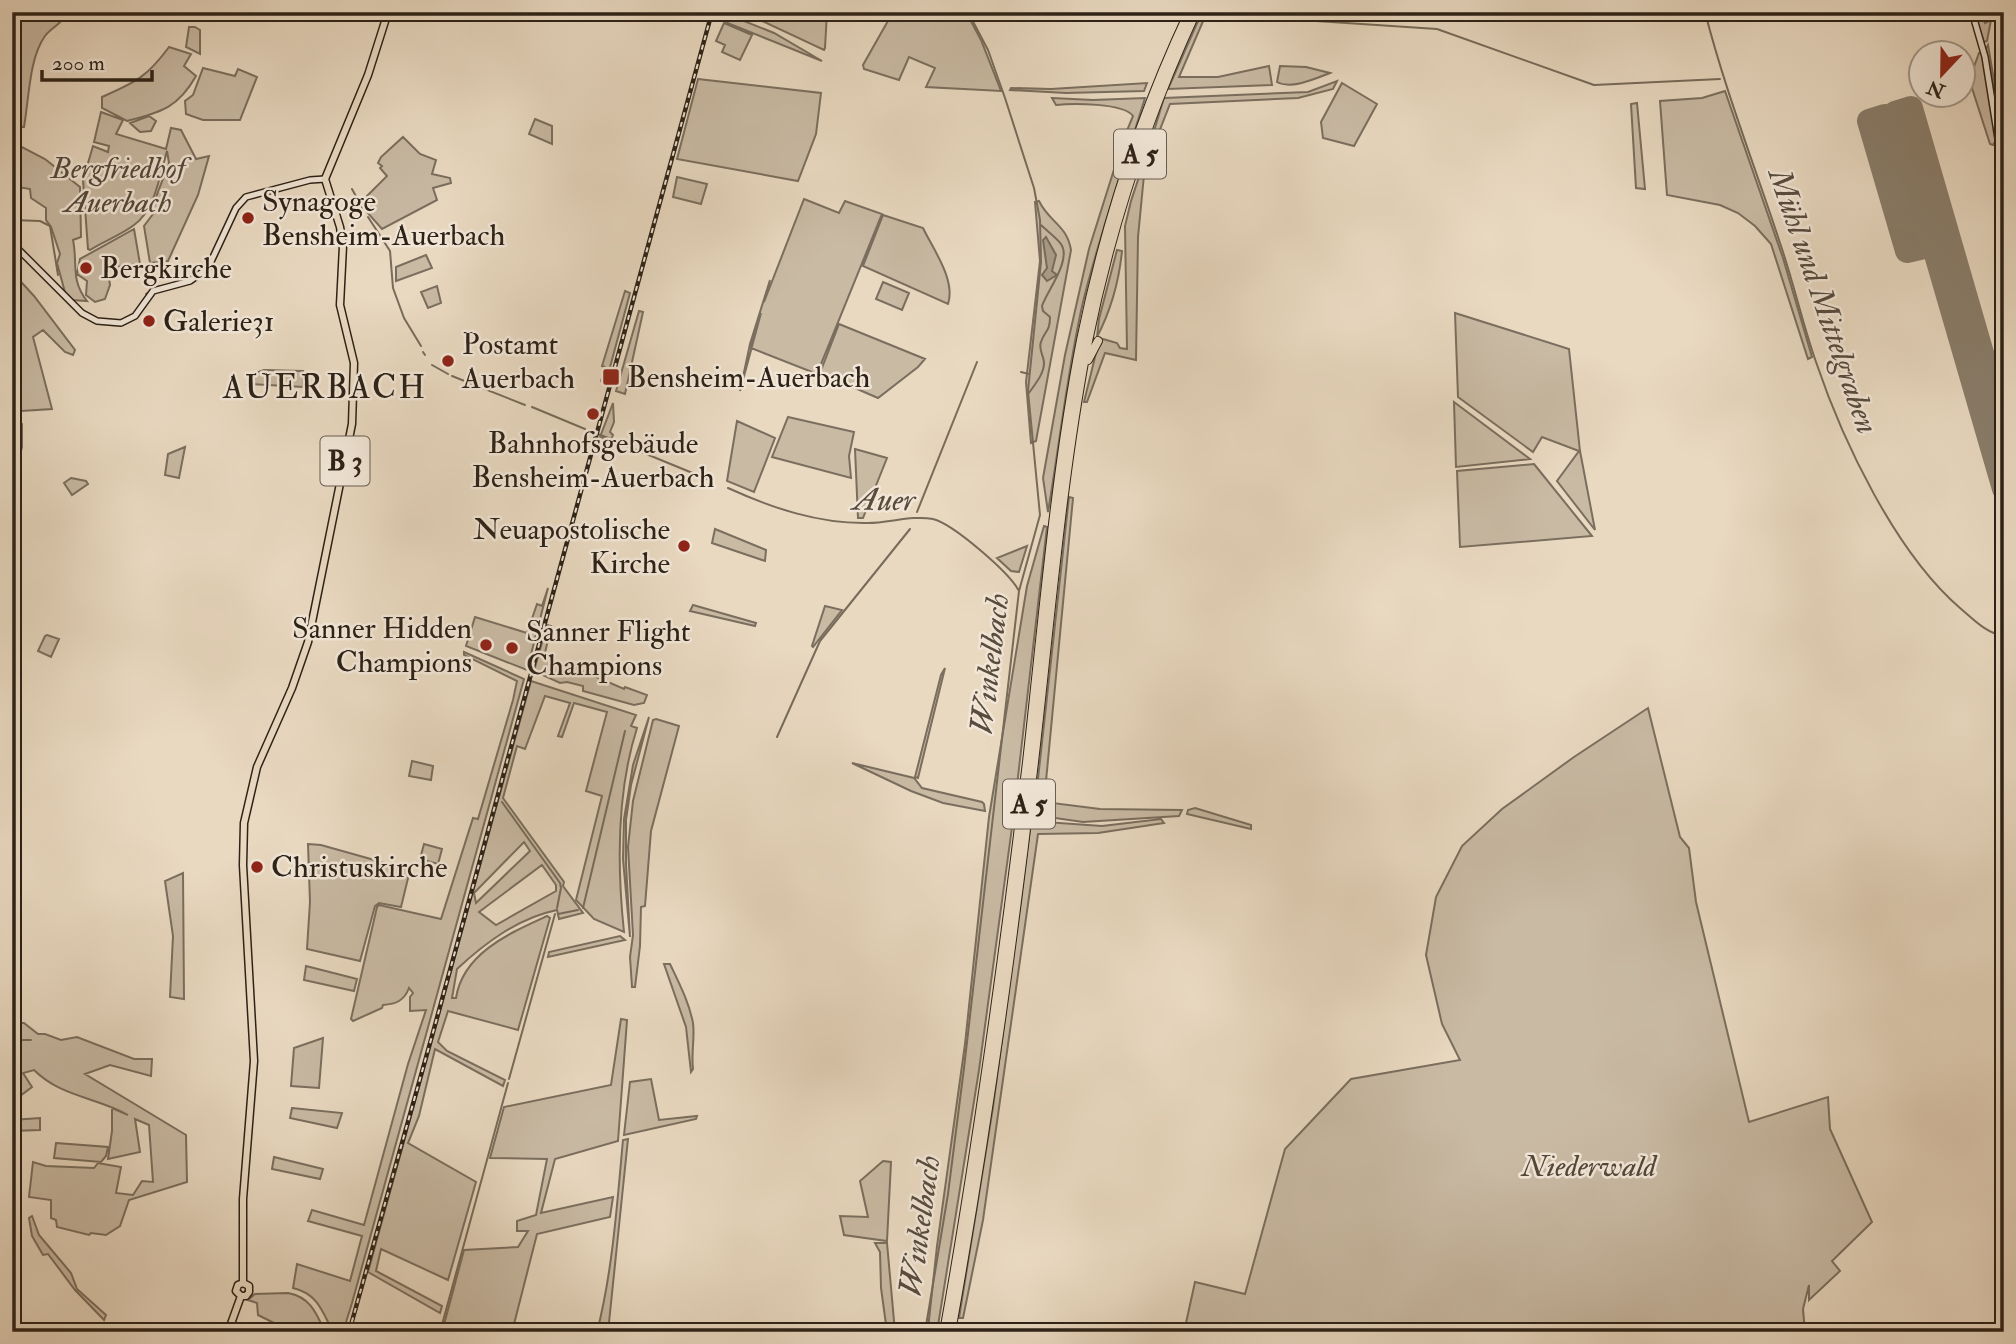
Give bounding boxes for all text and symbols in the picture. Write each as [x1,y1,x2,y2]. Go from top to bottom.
scale bar [42,38,152,82]
north arrow [1908,38,1978,108]
text: 200 m [52,50,105,77]
text: N [1923,74,1949,104]
road number: A 5 [1114,130,1166,178]
park label: Bergfriedhof Auerbach [49,150,192,221]
water label: Mühl und Mittelgraben [1758,161,1887,439]
place label: Synagoge Bensheim-Auerbach [262,183,505,254]
marker: Synagoge Bensheim-Auerbach [240,210,256,226]
place label: Bergkirche [100,250,232,287]
marker: Bergkirche [78,260,94,276]
place label: Galerie31 [163,303,274,340]
marker: Galerie31 [141,313,157,329]
place label: Postamt Auerbach [461,326,575,397]
marker: Postamt Auerbach [440,353,456,369]
place label: Bensheim-Auerbach [627,359,870,396]
district label: AUERBACH [222,367,427,408]
marker: Bensheim-Auerbach [601,367,621,387]
marker: Bahnhofsgebäude Bensheim-Auerbach [585,406,601,422]
place label: Bahnhofsgebäude Bensheim-Auerbach [471,425,715,496]
road number: B 3 [320,436,370,486]
water label: Auer [850,479,917,521]
place label: Neuapostolische Kirche [473,511,670,582]
marker: Neuapostolische Kirche [676,538,692,554]
water label: Winkelbach [962,591,1018,737]
place label: Sanner Hidden Champions [292,610,472,681]
place label: Sanner Flight Champions [526,613,691,684]
marker: Sanner Hidden Champions [478,637,494,653]
marker: Sanner Flight Champions [504,640,520,656]
road number: A 5 [1003,780,1055,828]
place label: Christuskirche [271,849,447,886]
marker: Christuskirche [249,859,265,875]
park label: Niederwald [1520,1148,1659,1185]
water label: Winkelbach [890,1153,950,1299]

